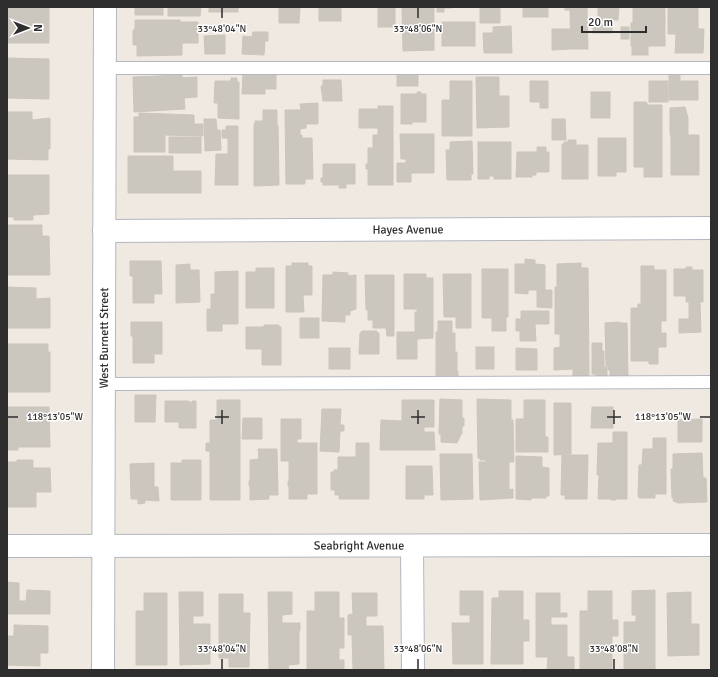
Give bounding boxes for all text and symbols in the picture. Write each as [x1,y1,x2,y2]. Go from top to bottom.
north arrow [8,8,48,48]
scale bar [582,8,646,34]
text: 20 m [588,15,613,30]
text: 33°48'04"N [198,23,246,35]
text: 33°48'06"N [394,23,442,35]
text: N [31,24,44,32]
street label: Hayes Avenue [372,222,444,238]
street label: West Burnett Street [97,287,112,389]
text: 118°13'05"W [27,411,83,423]
text: 118°13'05"W [635,411,691,423]
street label: Seabright Avenue [314,538,404,554]
text: 33°48'04"N [198,643,246,655]
text: 33°48'06"N [394,643,442,655]
text: 33°48'08"N [590,643,638,655]

